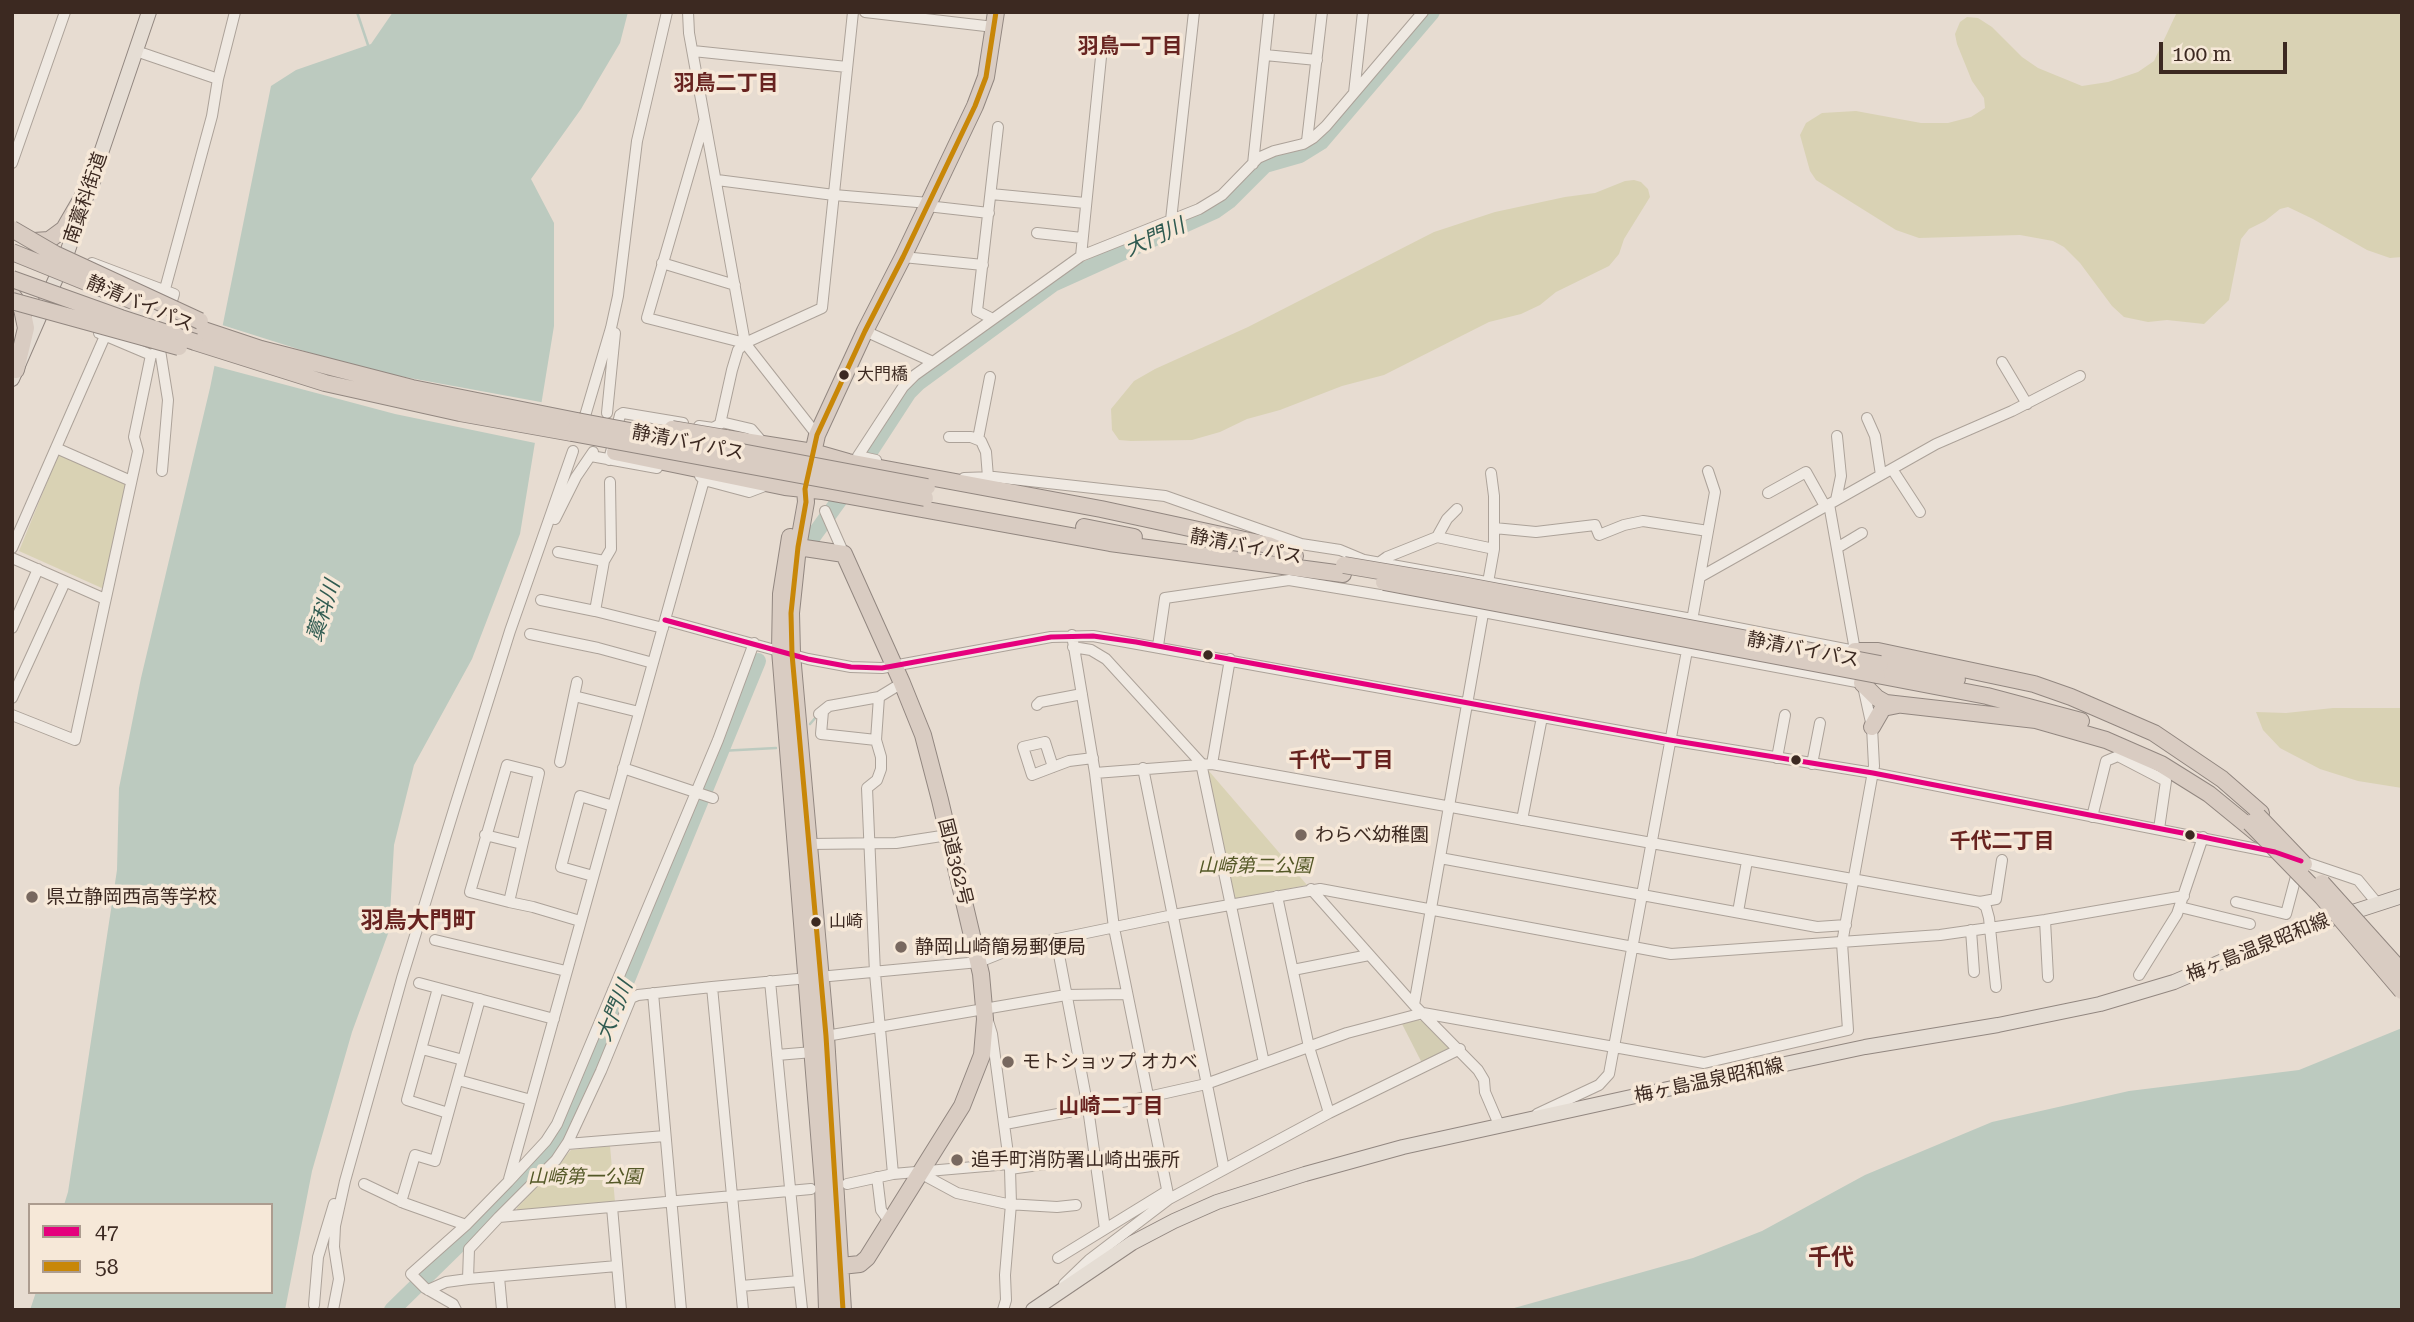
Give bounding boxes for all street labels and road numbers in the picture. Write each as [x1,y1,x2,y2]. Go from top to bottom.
street label: 南藁科街道 [60,149,112,247]
street label: 静清バイパス [83,271,197,337]
street label: 静清バイパス [630,421,746,465]
street label: 静清バイパス [1188,525,1304,569]
street label: 静清バイパス [1745,628,1861,672]
street label: 国道362号 [933,816,977,908]
street label: 梅ヶ島温泉昭和線 [2183,909,2333,987]
street label: 梅ヶ島温泉昭和線 [1632,1054,1786,1108]

